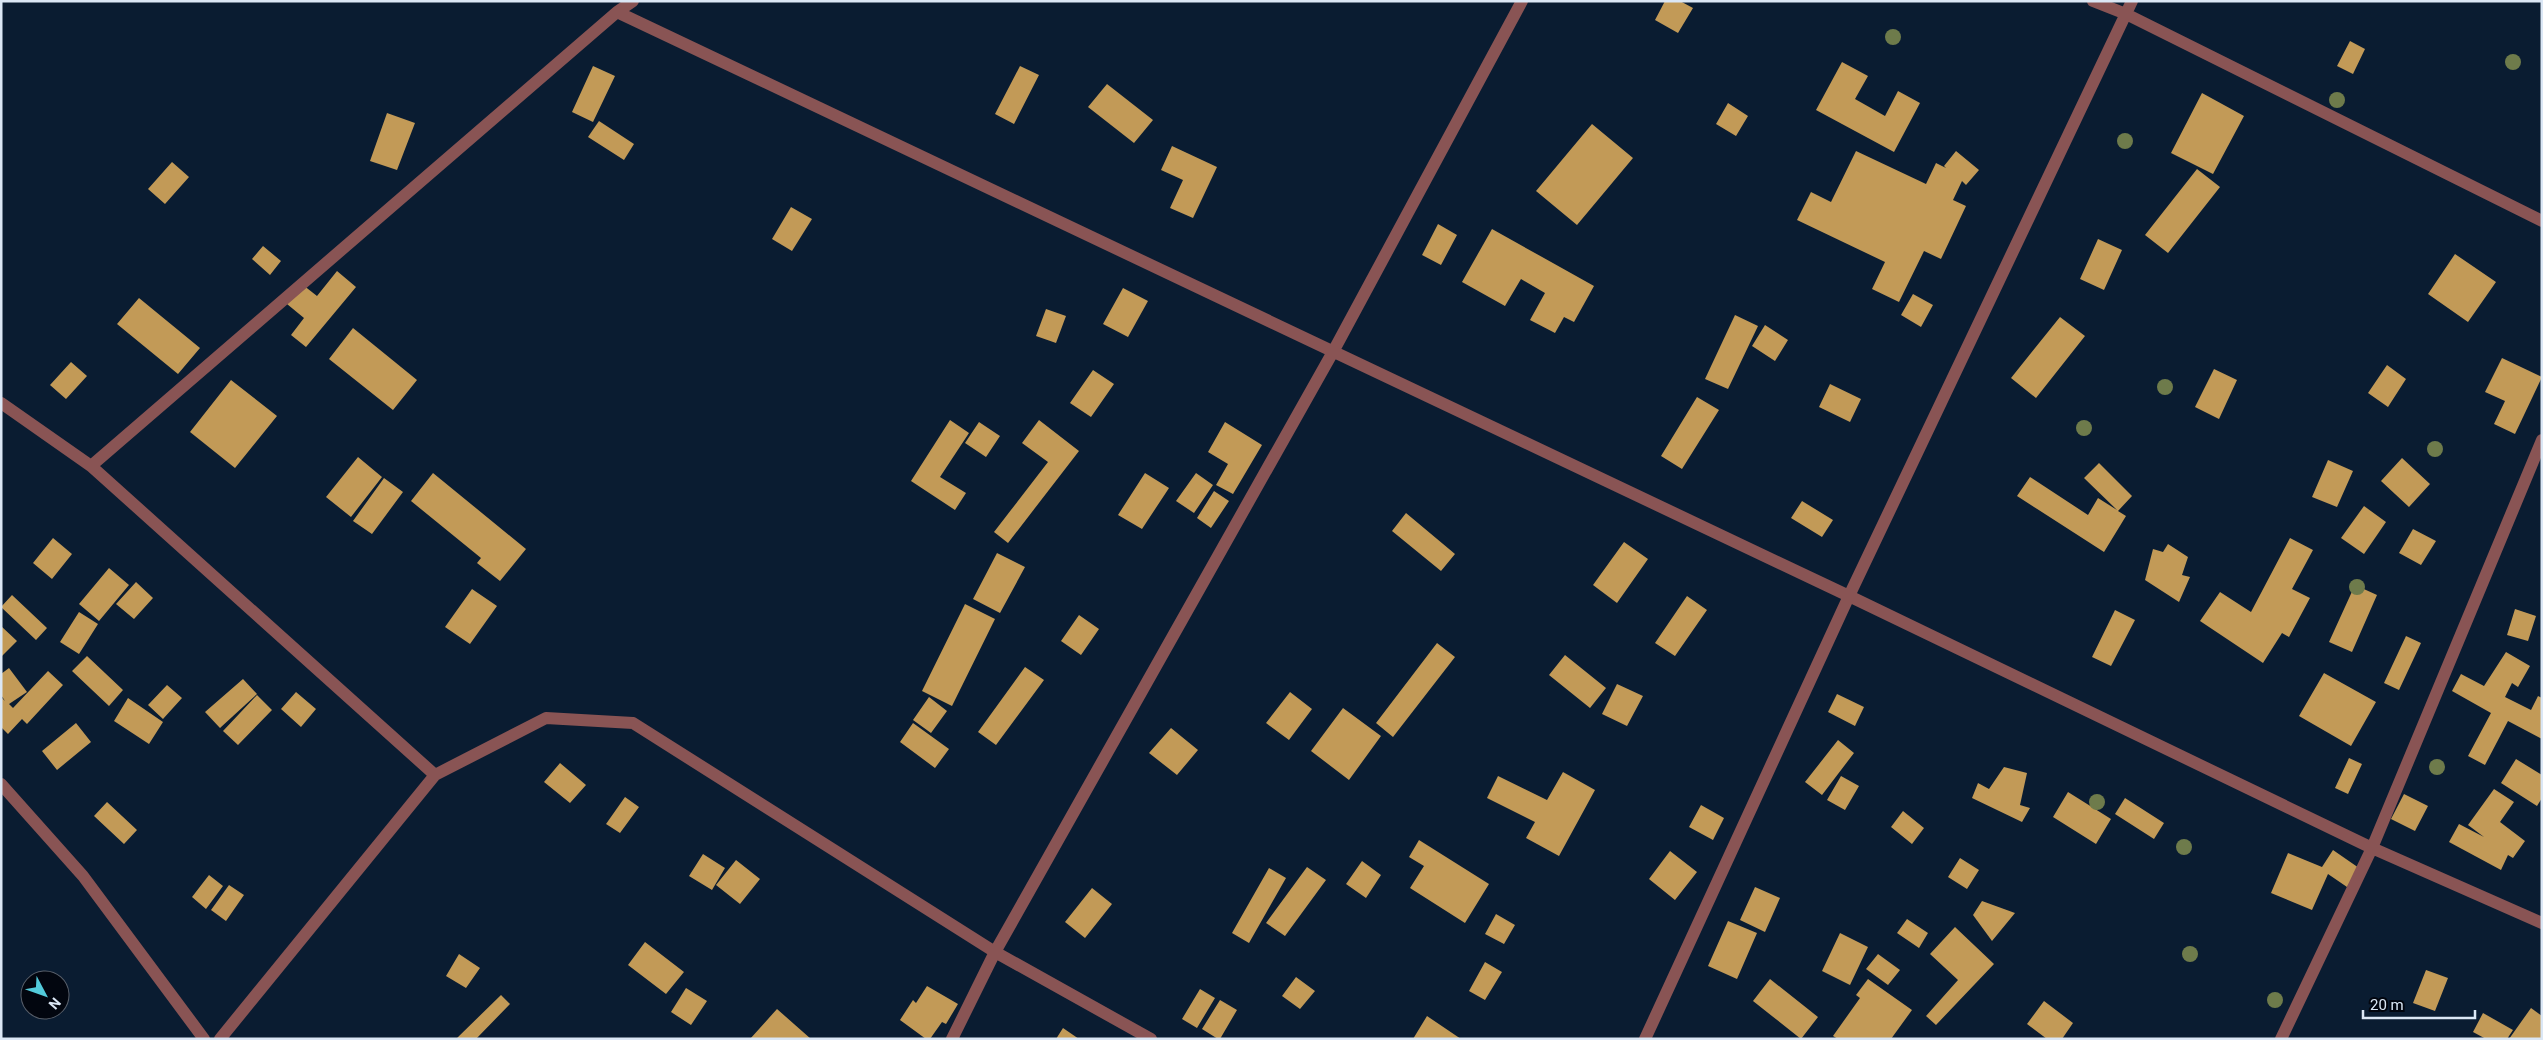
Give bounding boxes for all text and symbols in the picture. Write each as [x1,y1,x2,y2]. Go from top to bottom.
north arrow [20,970,70,1020]
scale bar [2363,988,2476,1020]
text: N [46,995,64,1013]
text: 20 m [2370,996,2404,1014]

